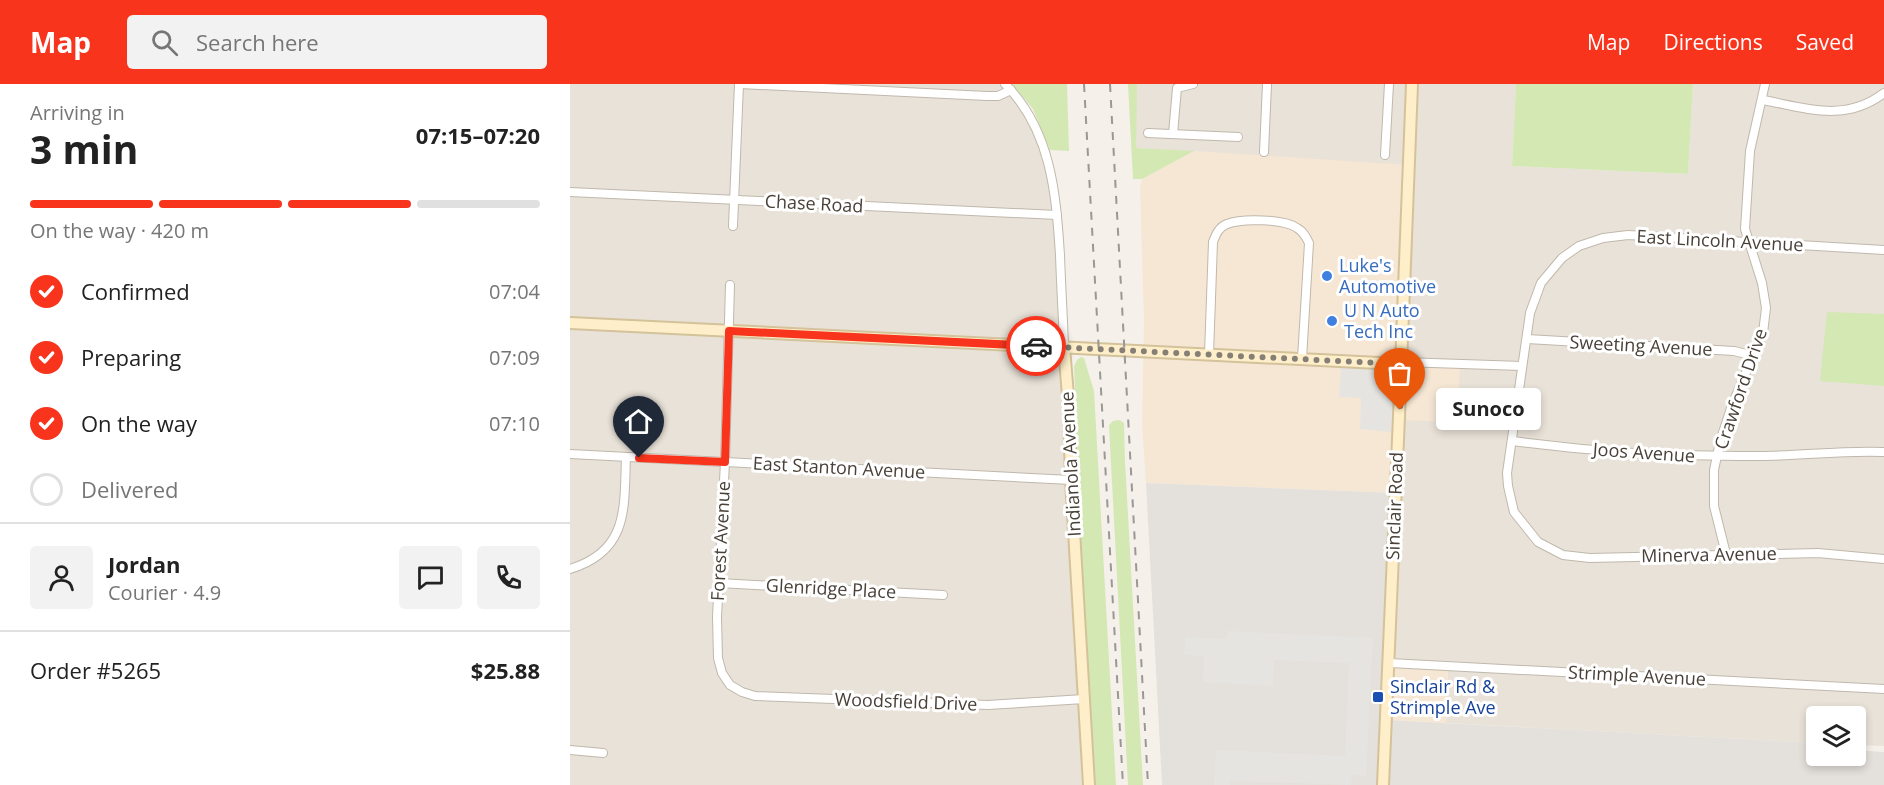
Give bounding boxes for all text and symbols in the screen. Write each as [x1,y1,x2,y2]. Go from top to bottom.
search box [127,15,547,69]
text: Map [30,23,91,61]
icon: search [148,26,181,59]
text: Search here [196,27,319,57]
text: Map [1587,28,1630,56]
text: Directions [1663,28,1763,56]
text: Saved [1796,28,1854,56]
text: Arriving in [30,99,125,126]
text: 07:15–07:20 [416,120,540,150]
text: 3 min [30,122,138,175]
street label: Chase Road [764,188,864,218]
text: On the way · 420 m [30,217,209,244]
street label: East Lincoln Avenue [1636,224,1804,256]
place label: Luke's Automotive [1339,253,1436,298]
marker: Luke's Automotive [1320,269,1334,283]
icon: check [30,275,63,308]
text: Confirmed [81,276,190,306]
text: 07:04 [489,278,540,305]
place label: U N Auto Tech Inc [1344,298,1420,343]
marker: U N Auto Tech Inc [1325,314,1339,328]
courier [1006,316,1066,376]
street label: Crawford Drive [1708,325,1772,452]
street label: Sweeting Avenue [1569,329,1713,361]
icon: car [1020,330,1053,363]
icon: check [30,341,63,374]
text: Preparing [81,342,181,372]
text: 07:09 [489,344,540,371]
pin [1374,348,1425,410]
icon: bag [1383,357,1416,390]
callout: Sunoco [1436,389,1541,431]
street label: Indianola Avenue [1054,391,1086,537]
text: Sunoco [1452,395,1525,422]
pin [613,396,664,458]
icon: home [622,405,655,438]
icon: check [30,407,63,440]
text: On the way [81,408,197,438]
text: 07:10 [489,410,540,437]
street label: Joos Avenue [1590,436,1696,468]
street label: East Stanton Avenue [752,451,926,484]
street label: Sinclair Road [1380,452,1408,560]
text: Delivered [81,474,179,504]
street label: Forest Avenue [705,480,735,601]
street label: Minerva Avenue [1641,541,1777,567]
button: person [30,546,93,609]
button: chat [399,546,462,609]
button: phone [477,546,540,609]
text: Jordan [108,549,181,579]
street label: Glenridge Place [765,573,897,603]
text: Courier · 4.9 [108,579,221,606]
text: Order #5265 [30,655,161,685]
text: $25.88 [471,655,540,685]
street label: Strimple Avenue [1568,659,1707,691]
place label: Sinclair Rd & Strimple Ave [1390,674,1496,719]
street label: Woodsfield Drive [834,687,978,715]
marker: Sinclair Rd & Strimple Ave [1371,690,1385,704]
map controls [1806,706,1866,766]
button: layers [1806,706,1866,766]

